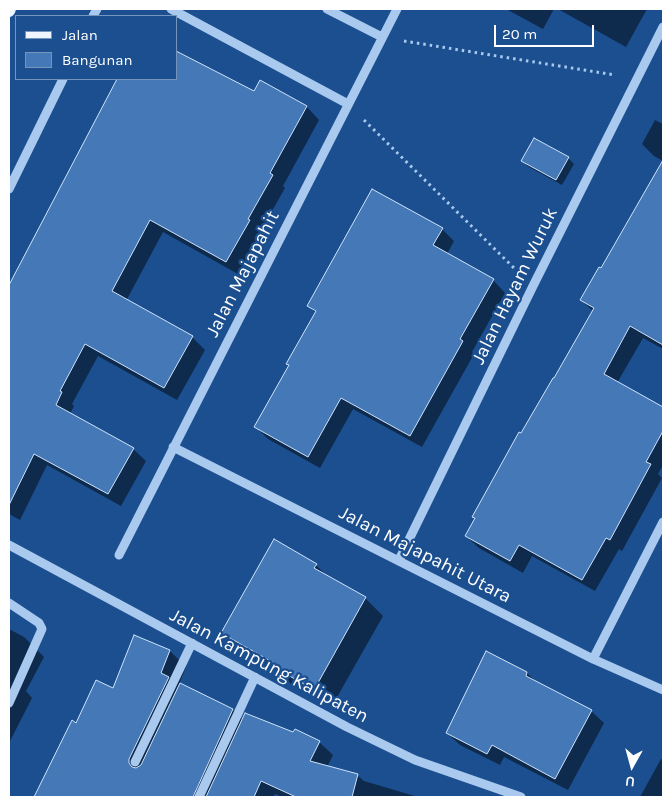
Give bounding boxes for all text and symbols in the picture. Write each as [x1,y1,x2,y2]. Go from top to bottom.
legend [15,15,178,80]
scale bar [497,15,597,47]
text: 20 m [502,25,537,43]
text: Jalan [62,26,98,44]
text: Bangunan [62,51,133,69]
street label: Jalan Hayam Wuruk [467,204,563,368]
street label: Jalan Majapahit [201,207,285,341]
street label: Jalan Majapahit Utara [335,502,515,608]
street label: Jalan Kampung Kalipaten [166,604,372,728]
north arrow [607,741,657,791]
text: U [624,772,636,790]

